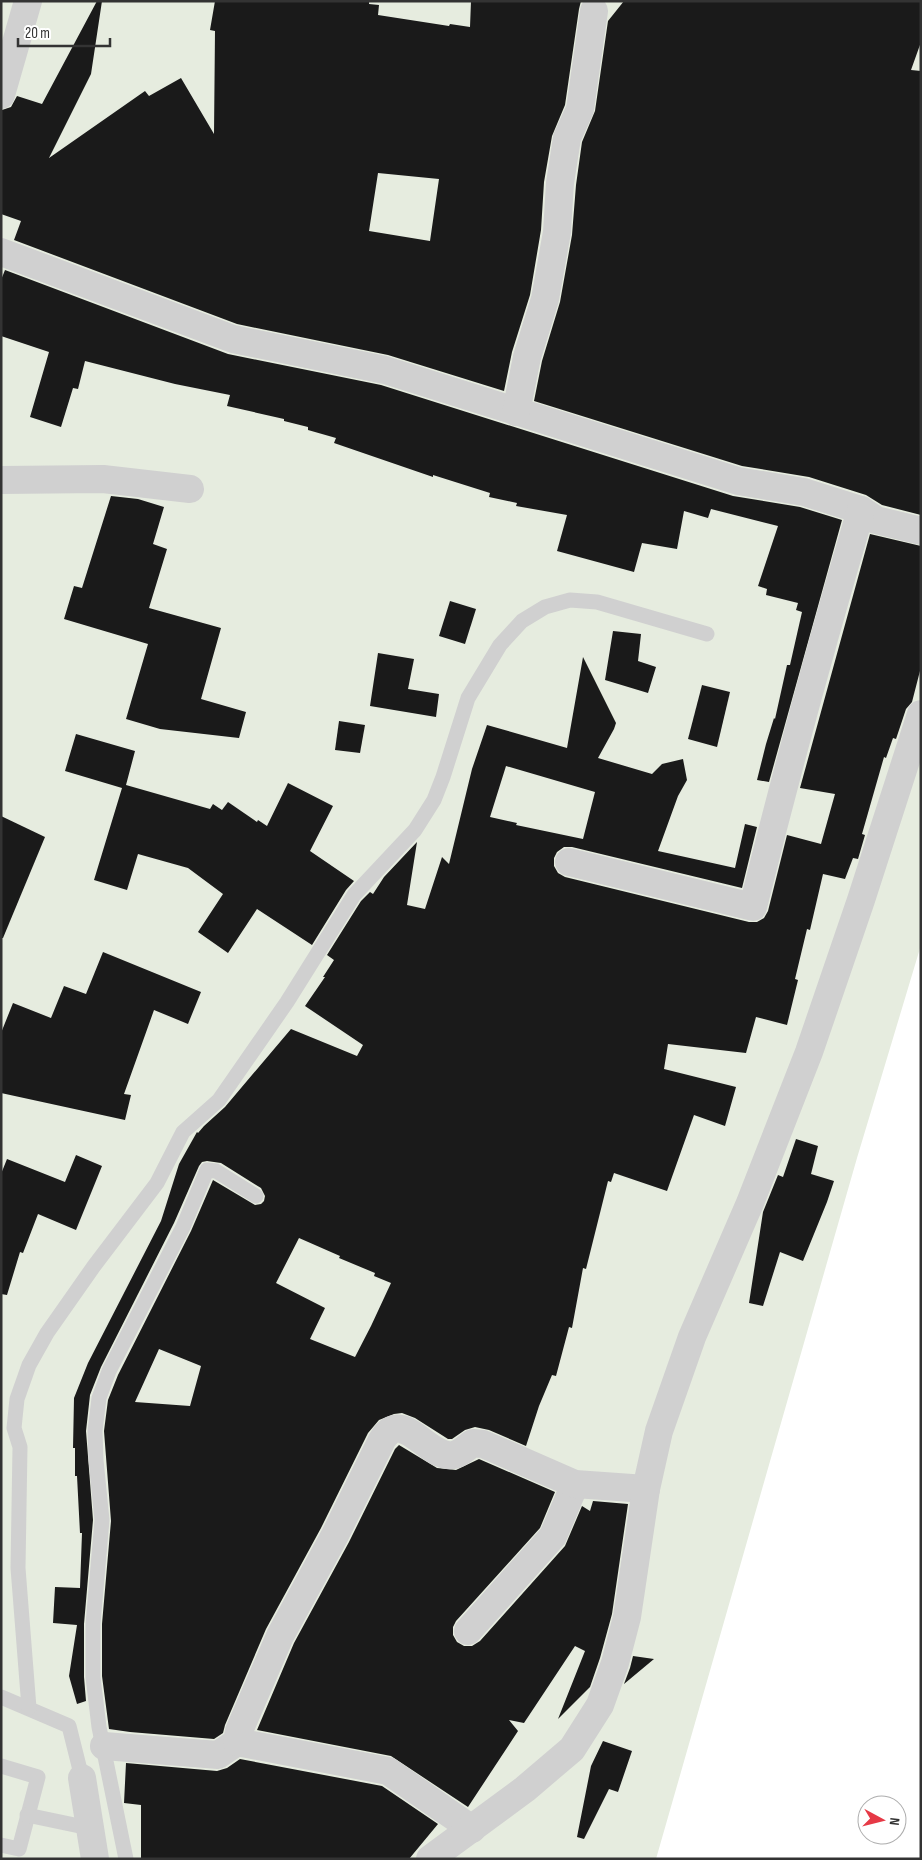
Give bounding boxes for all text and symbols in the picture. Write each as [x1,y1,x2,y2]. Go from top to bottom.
scale bar [18,15,110,47]
text: 20 m [25,24,50,43]
north arrow [857,1795,907,1845]
text: N [886,1817,903,1826]

